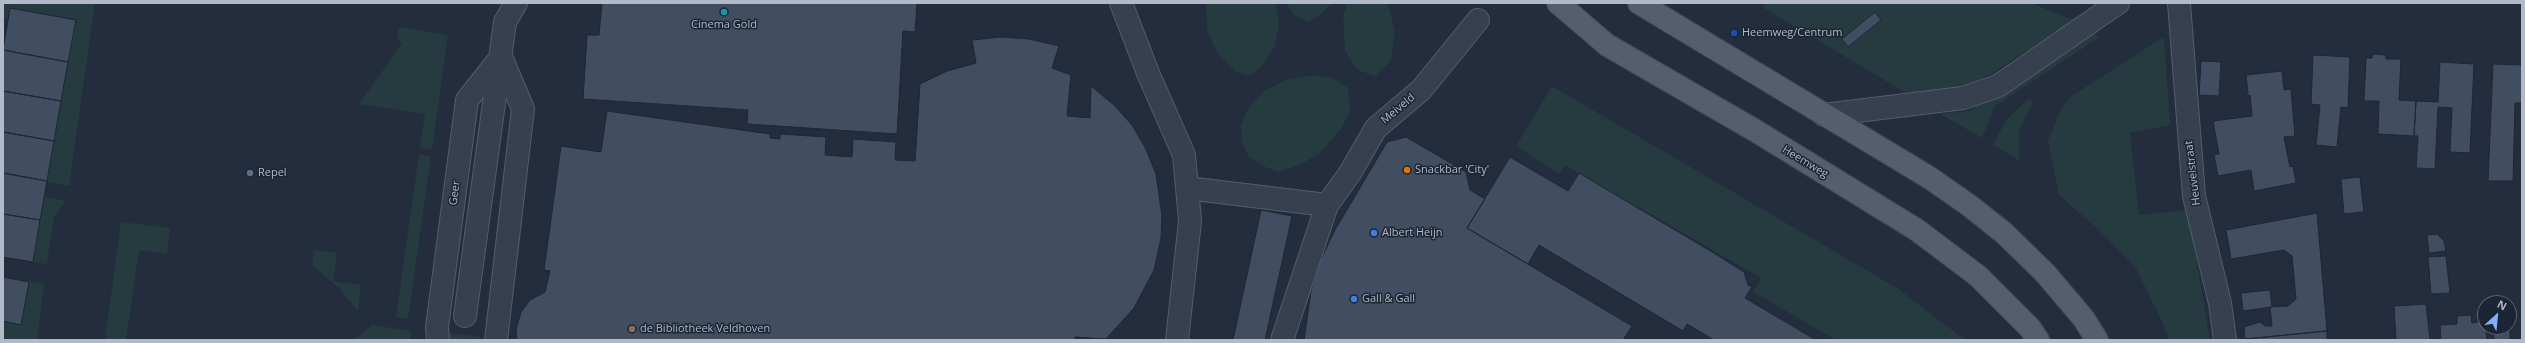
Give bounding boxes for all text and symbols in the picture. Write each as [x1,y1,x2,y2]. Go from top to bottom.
marker: Cinema Gold [719,7,729,17]
place label: Cinema Gold [691,18,757,32]
place label: Heemweg/Centrum [1742,26,1843,40]
marker: Heemweg/Centrum [1729,28,1739,38]
street label: Meiveld [1378,91,1418,127]
street label: Heuvelstraat [2182,140,2204,206]
street label: Heemweg [1780,143,1830,181]
place label: Snackbar 'City' [1415,163,1489,177]
marker: Snackbar 'City' [1402,165,1412,175]
place label: Repel [258,166,287,180]
marker: Repel [245,168,255,178]
street label: Geer [447,180,463,206]
place label: Albert Heijn [1382,226,1442,240]
marker: Albert Heijn [1369,228,1379,238]
place label: Gall & Gall [1362,292,1415,306]
marker: Gall & Gall [1349,294,1359,304]
north arrow [2477,295,2517,335]
text: N [2495,296,2510,313]
place label: de Bibliotheek Veldhoven [640,322,770,336]
marker: de Bibliotheek Veldhoven [627,324,637,334]

